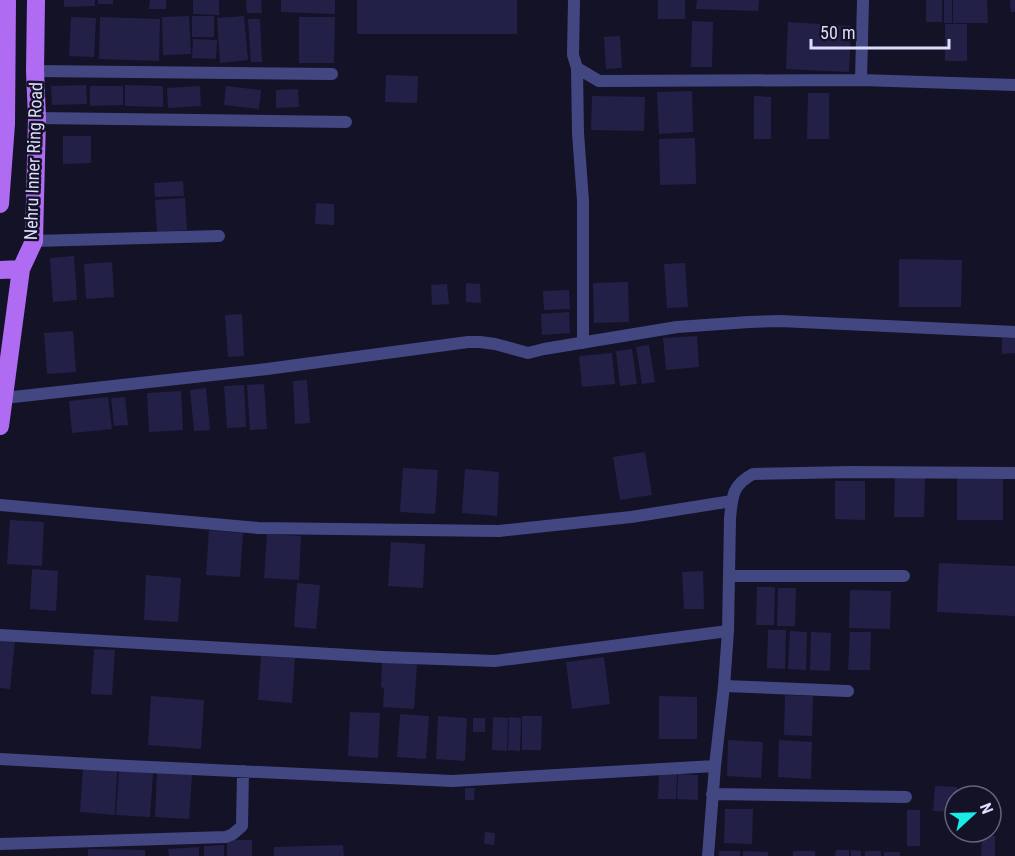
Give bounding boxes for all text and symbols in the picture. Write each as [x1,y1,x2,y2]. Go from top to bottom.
scale bar [811,12,949,50]
text: 50 m [820,22,855,43]
street label: Nehru Inner Ring Road [20,82,46,240]
north arrow [943,784,1003,844]
text: N [976,800,997,817]

